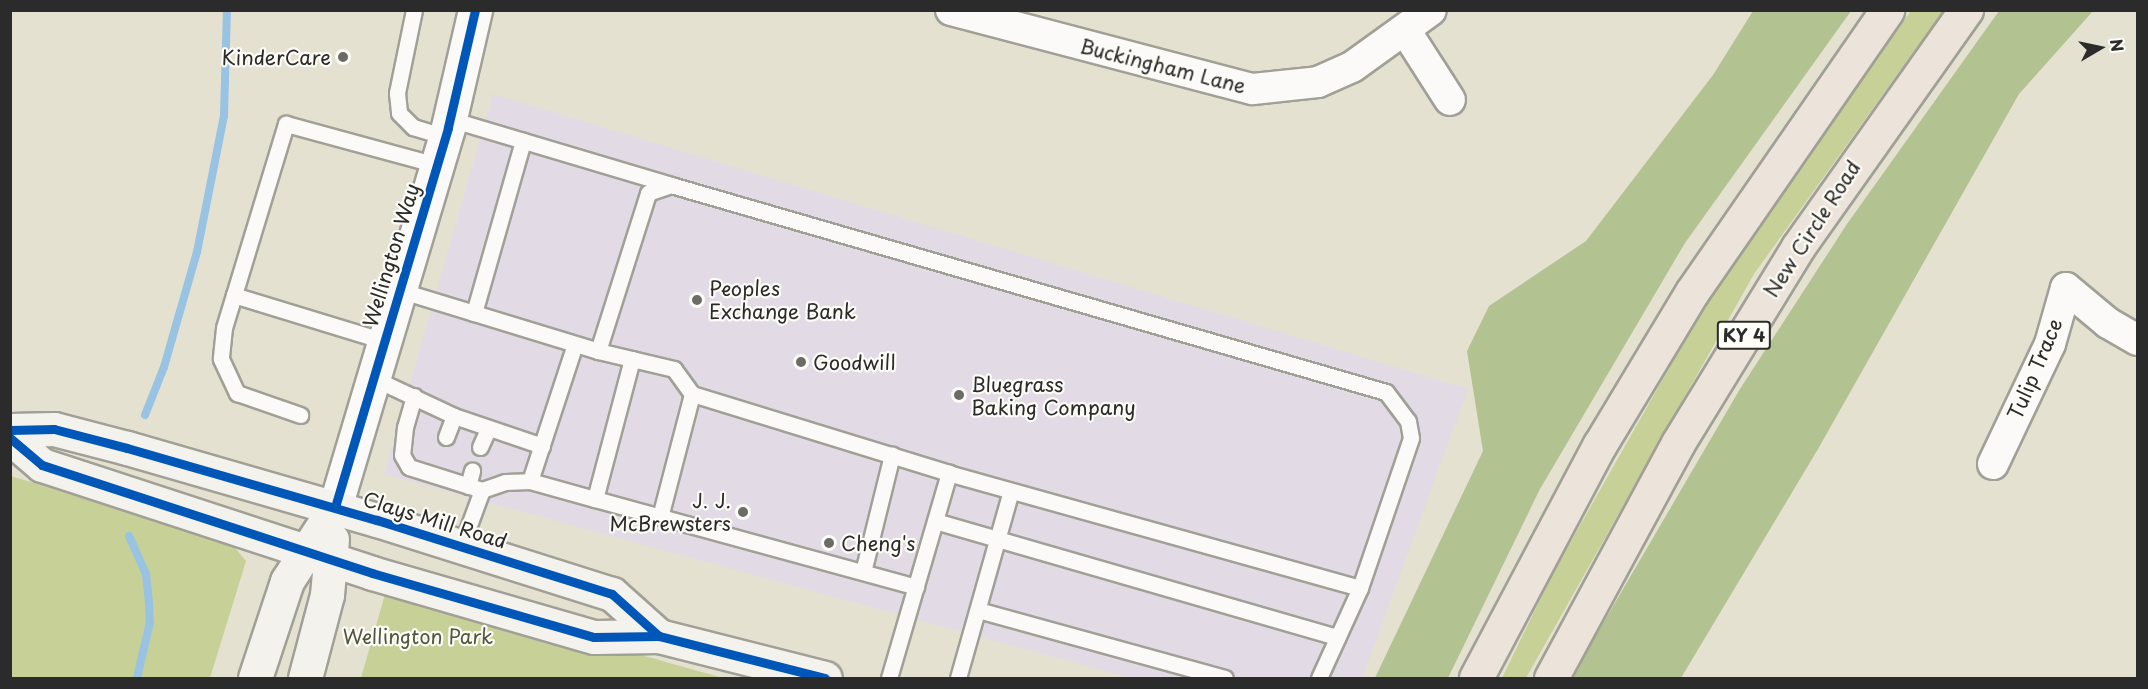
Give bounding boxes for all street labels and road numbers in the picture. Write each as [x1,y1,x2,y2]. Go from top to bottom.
street label: Buckingham Lane [1077,34,1249,98]
street label: New Circle Road [1758,155,1866,303]
street label: Wellington Way [358,180,424,330]
street label: Tulip Trace [2003,315,2067,423]
road number: KY 4 [1716,320,1772,350]
street label: Clays Mill Road [360,487,510,553]

